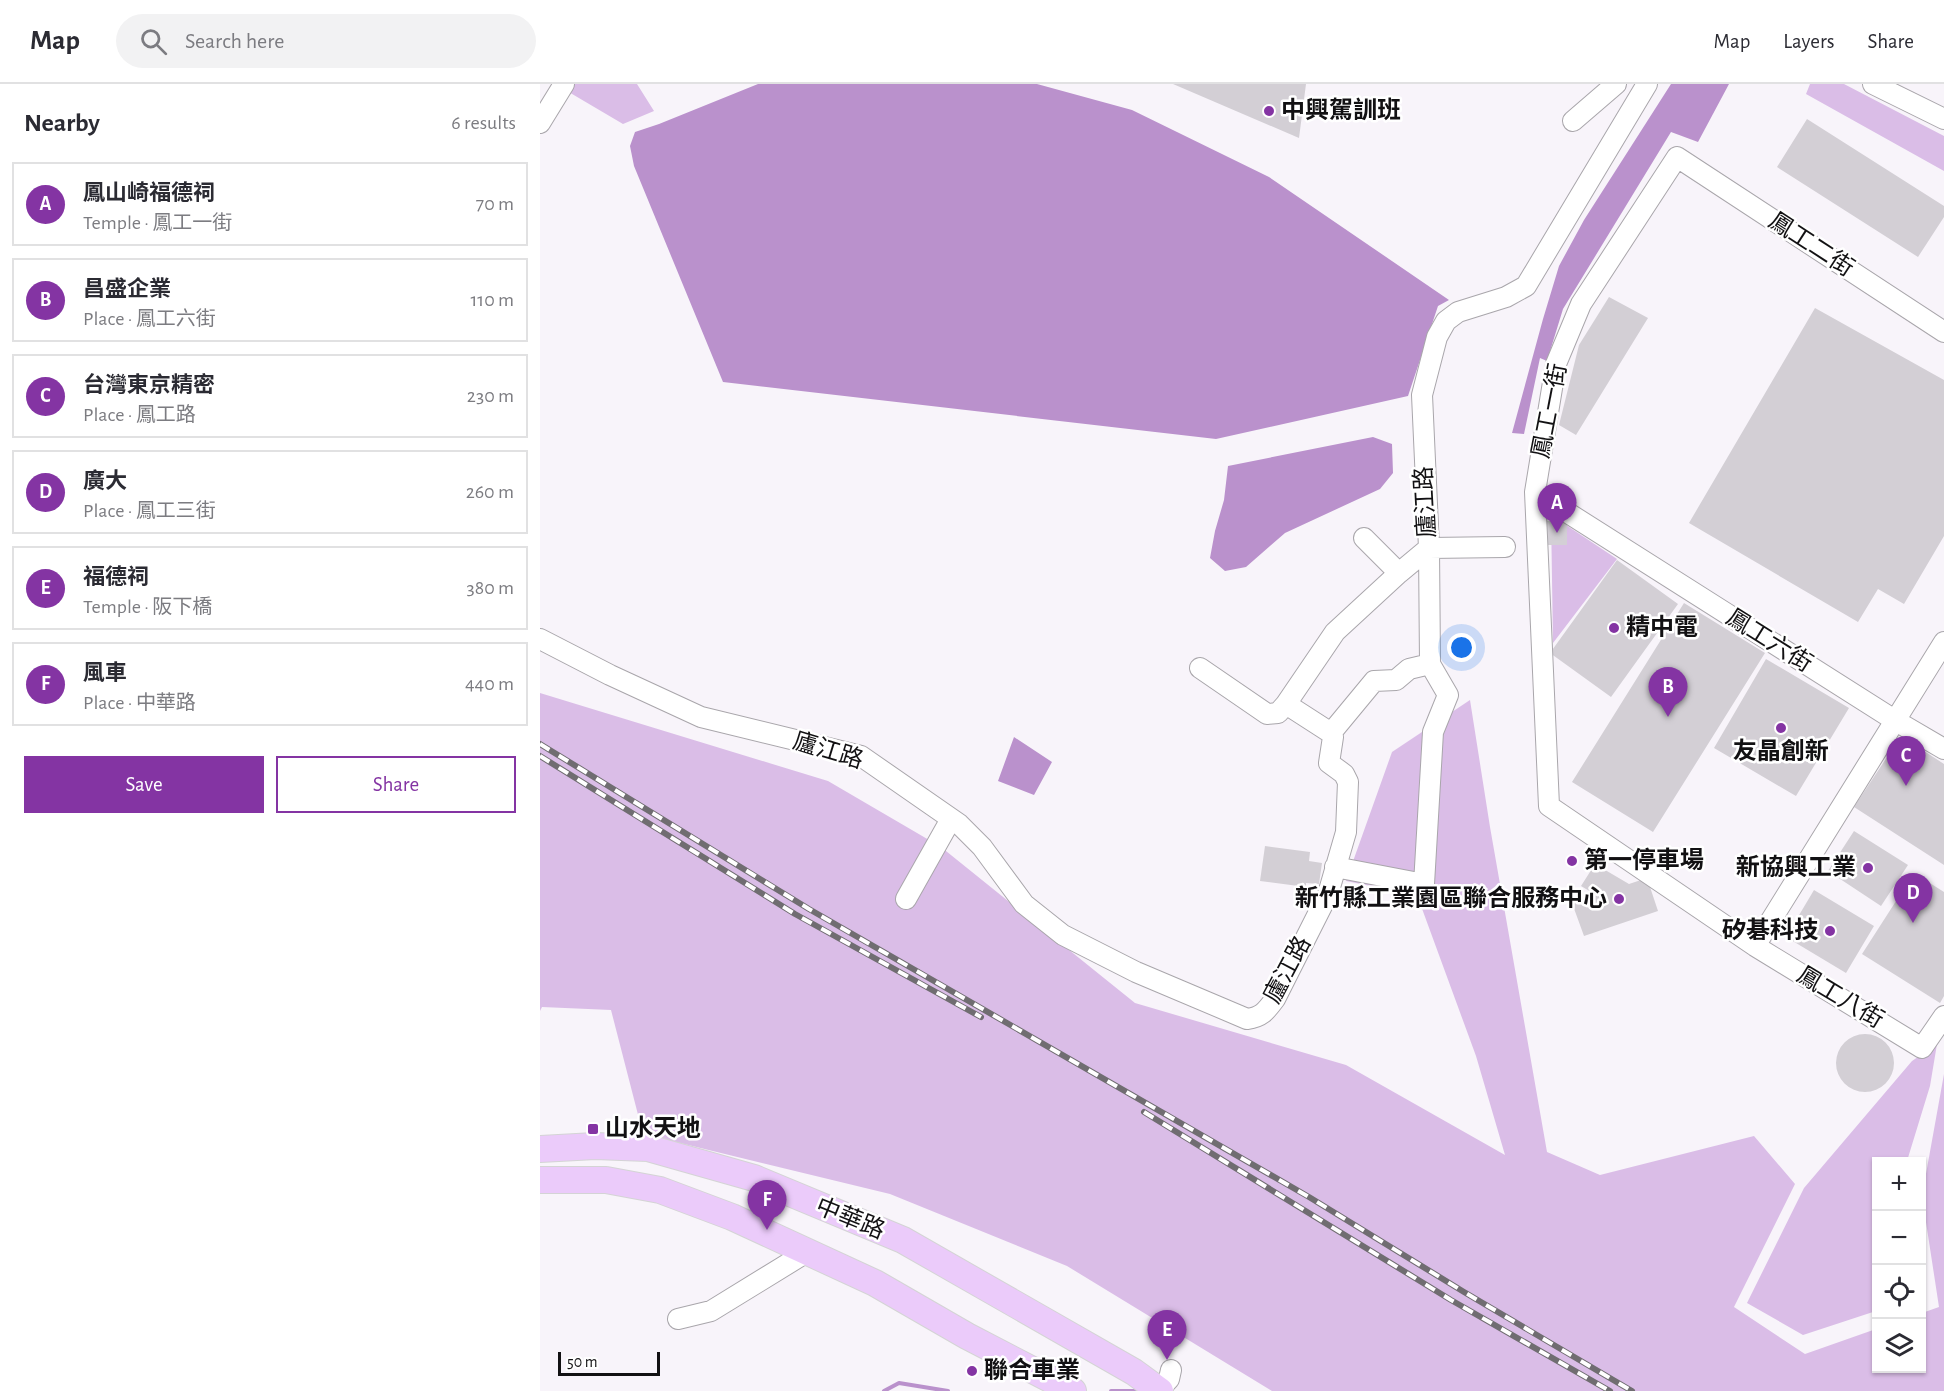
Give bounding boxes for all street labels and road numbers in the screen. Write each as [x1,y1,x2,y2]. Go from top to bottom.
street label: 鳳工二街 [1764,207,1859,281]
street label: 鳳工一街 [1527,361,1571,460]
street label: 廬江路 [1410,465,1440,539]
street label: 鳳工六街 [1722,604,1817,677]
street label: 廬江路 [790,727,867,773]
street label: 廬江路 [1259,932,1315,1007]
street label: 鳳工八街 [1793,961,1888,1033]
street label: 中華路 [812,1193,889,1244]

